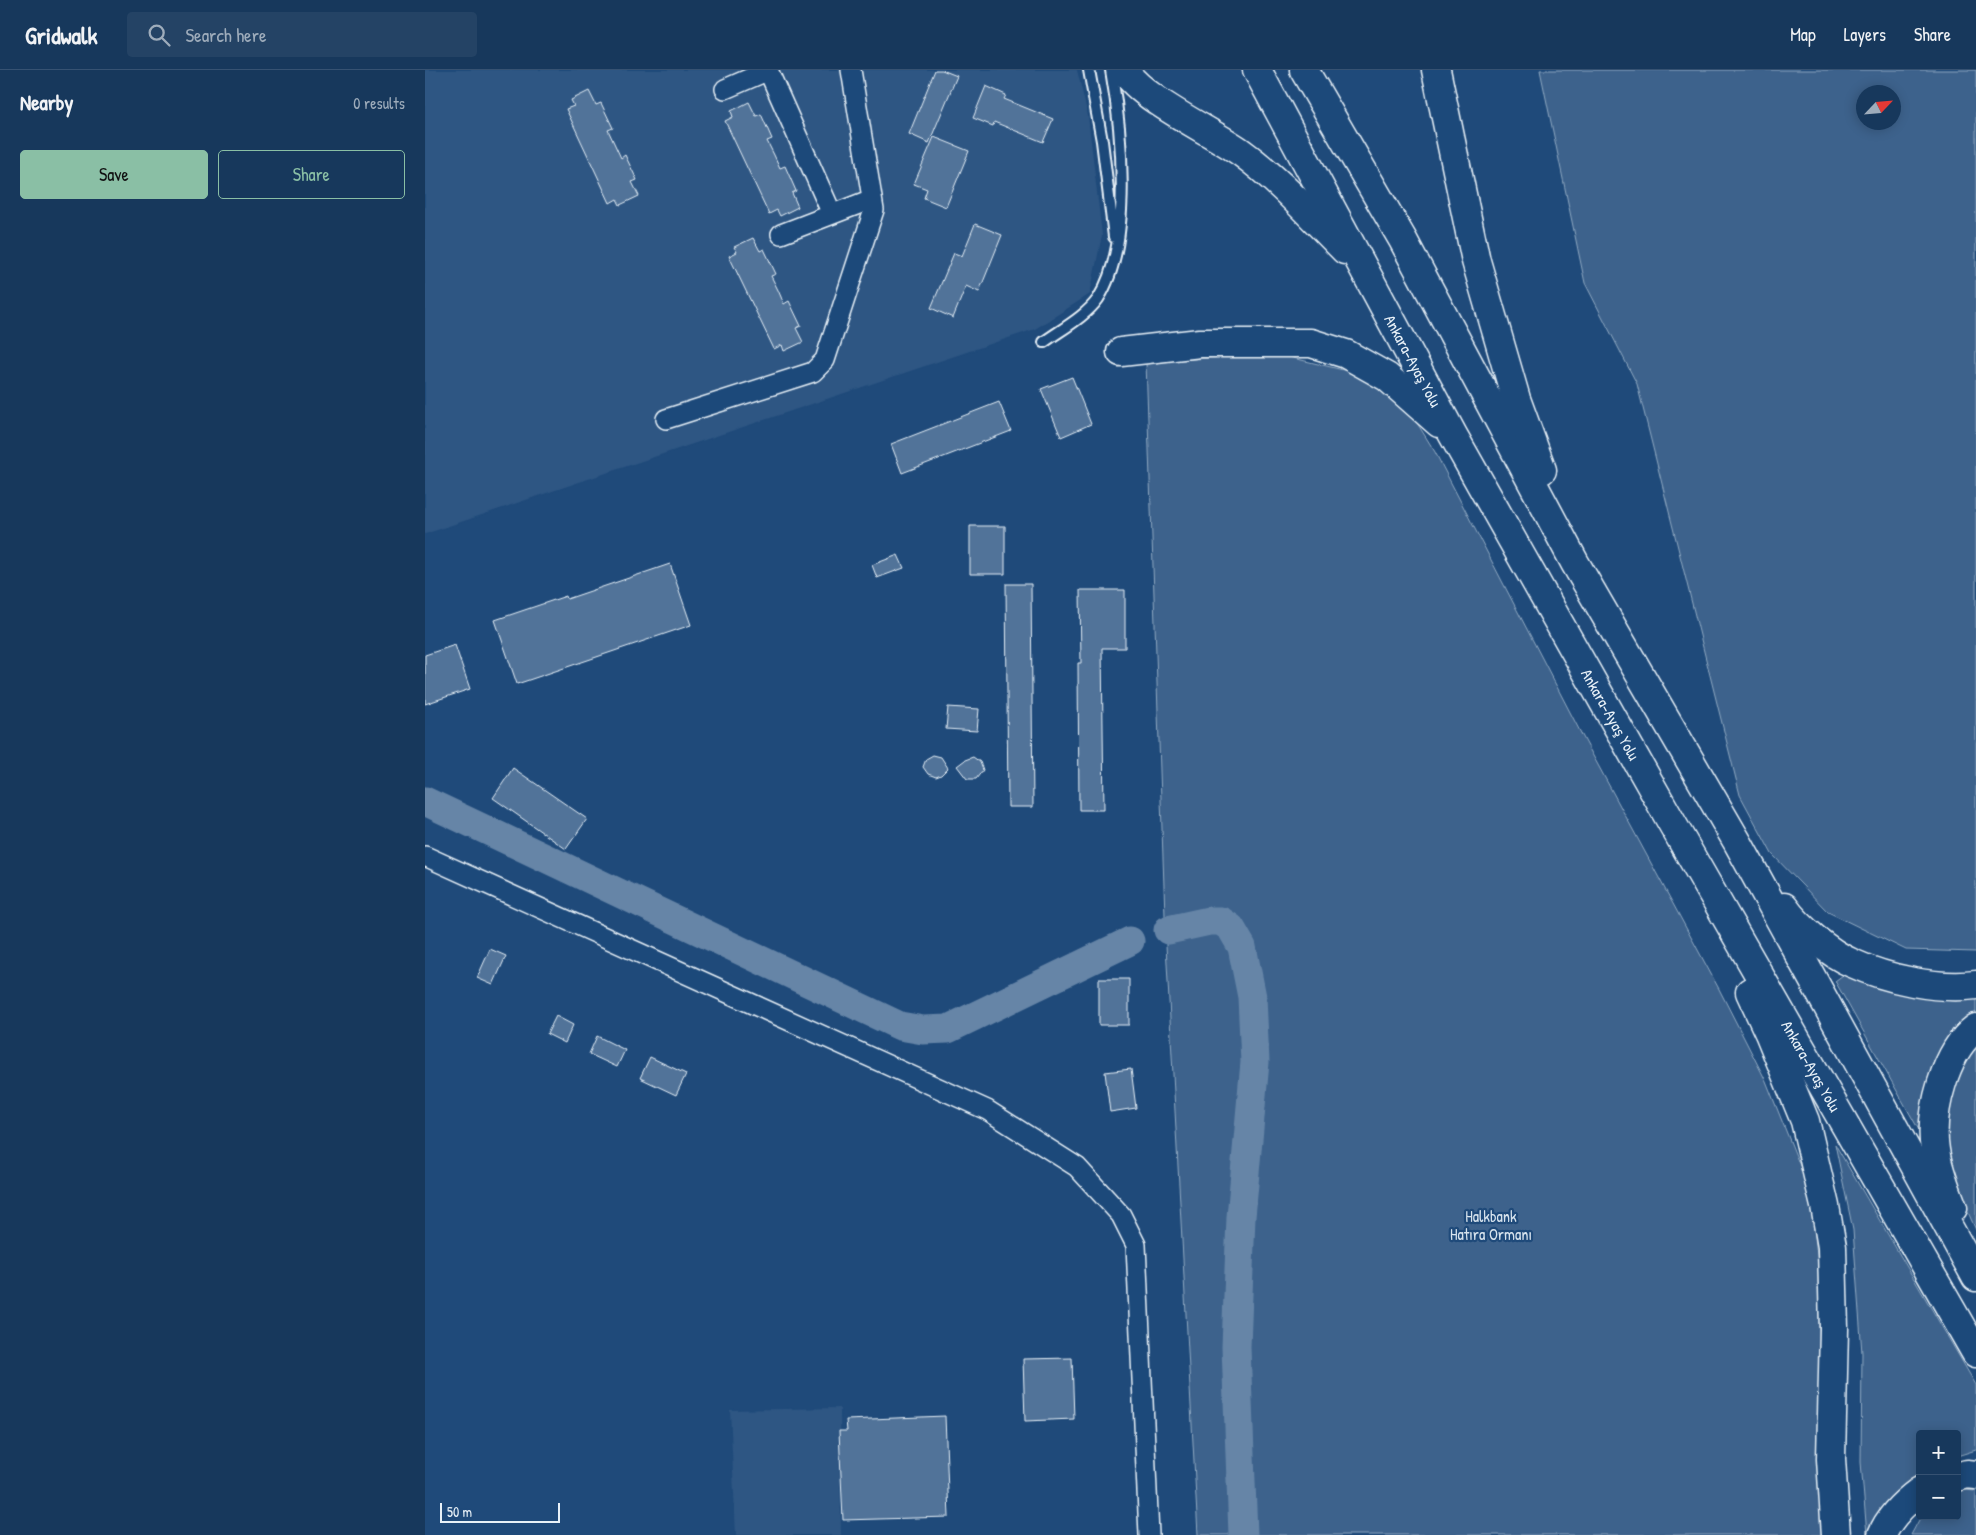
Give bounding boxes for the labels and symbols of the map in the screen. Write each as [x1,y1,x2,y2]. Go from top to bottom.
north arrow [1856,85,1901,130]
street label: Ankara-Ayaş Yolu [1379,311,1447,411]
street label: Ankara-Ayaş Yolu [1576,665,1646,765]
street label: Ankara-Ayaş Yolu [1777,1016,1847,1116]
park label: Halkbank Hatıra Ormanı [1450,1205,1532,1245]
scale bar [440,1500,560,1523]

